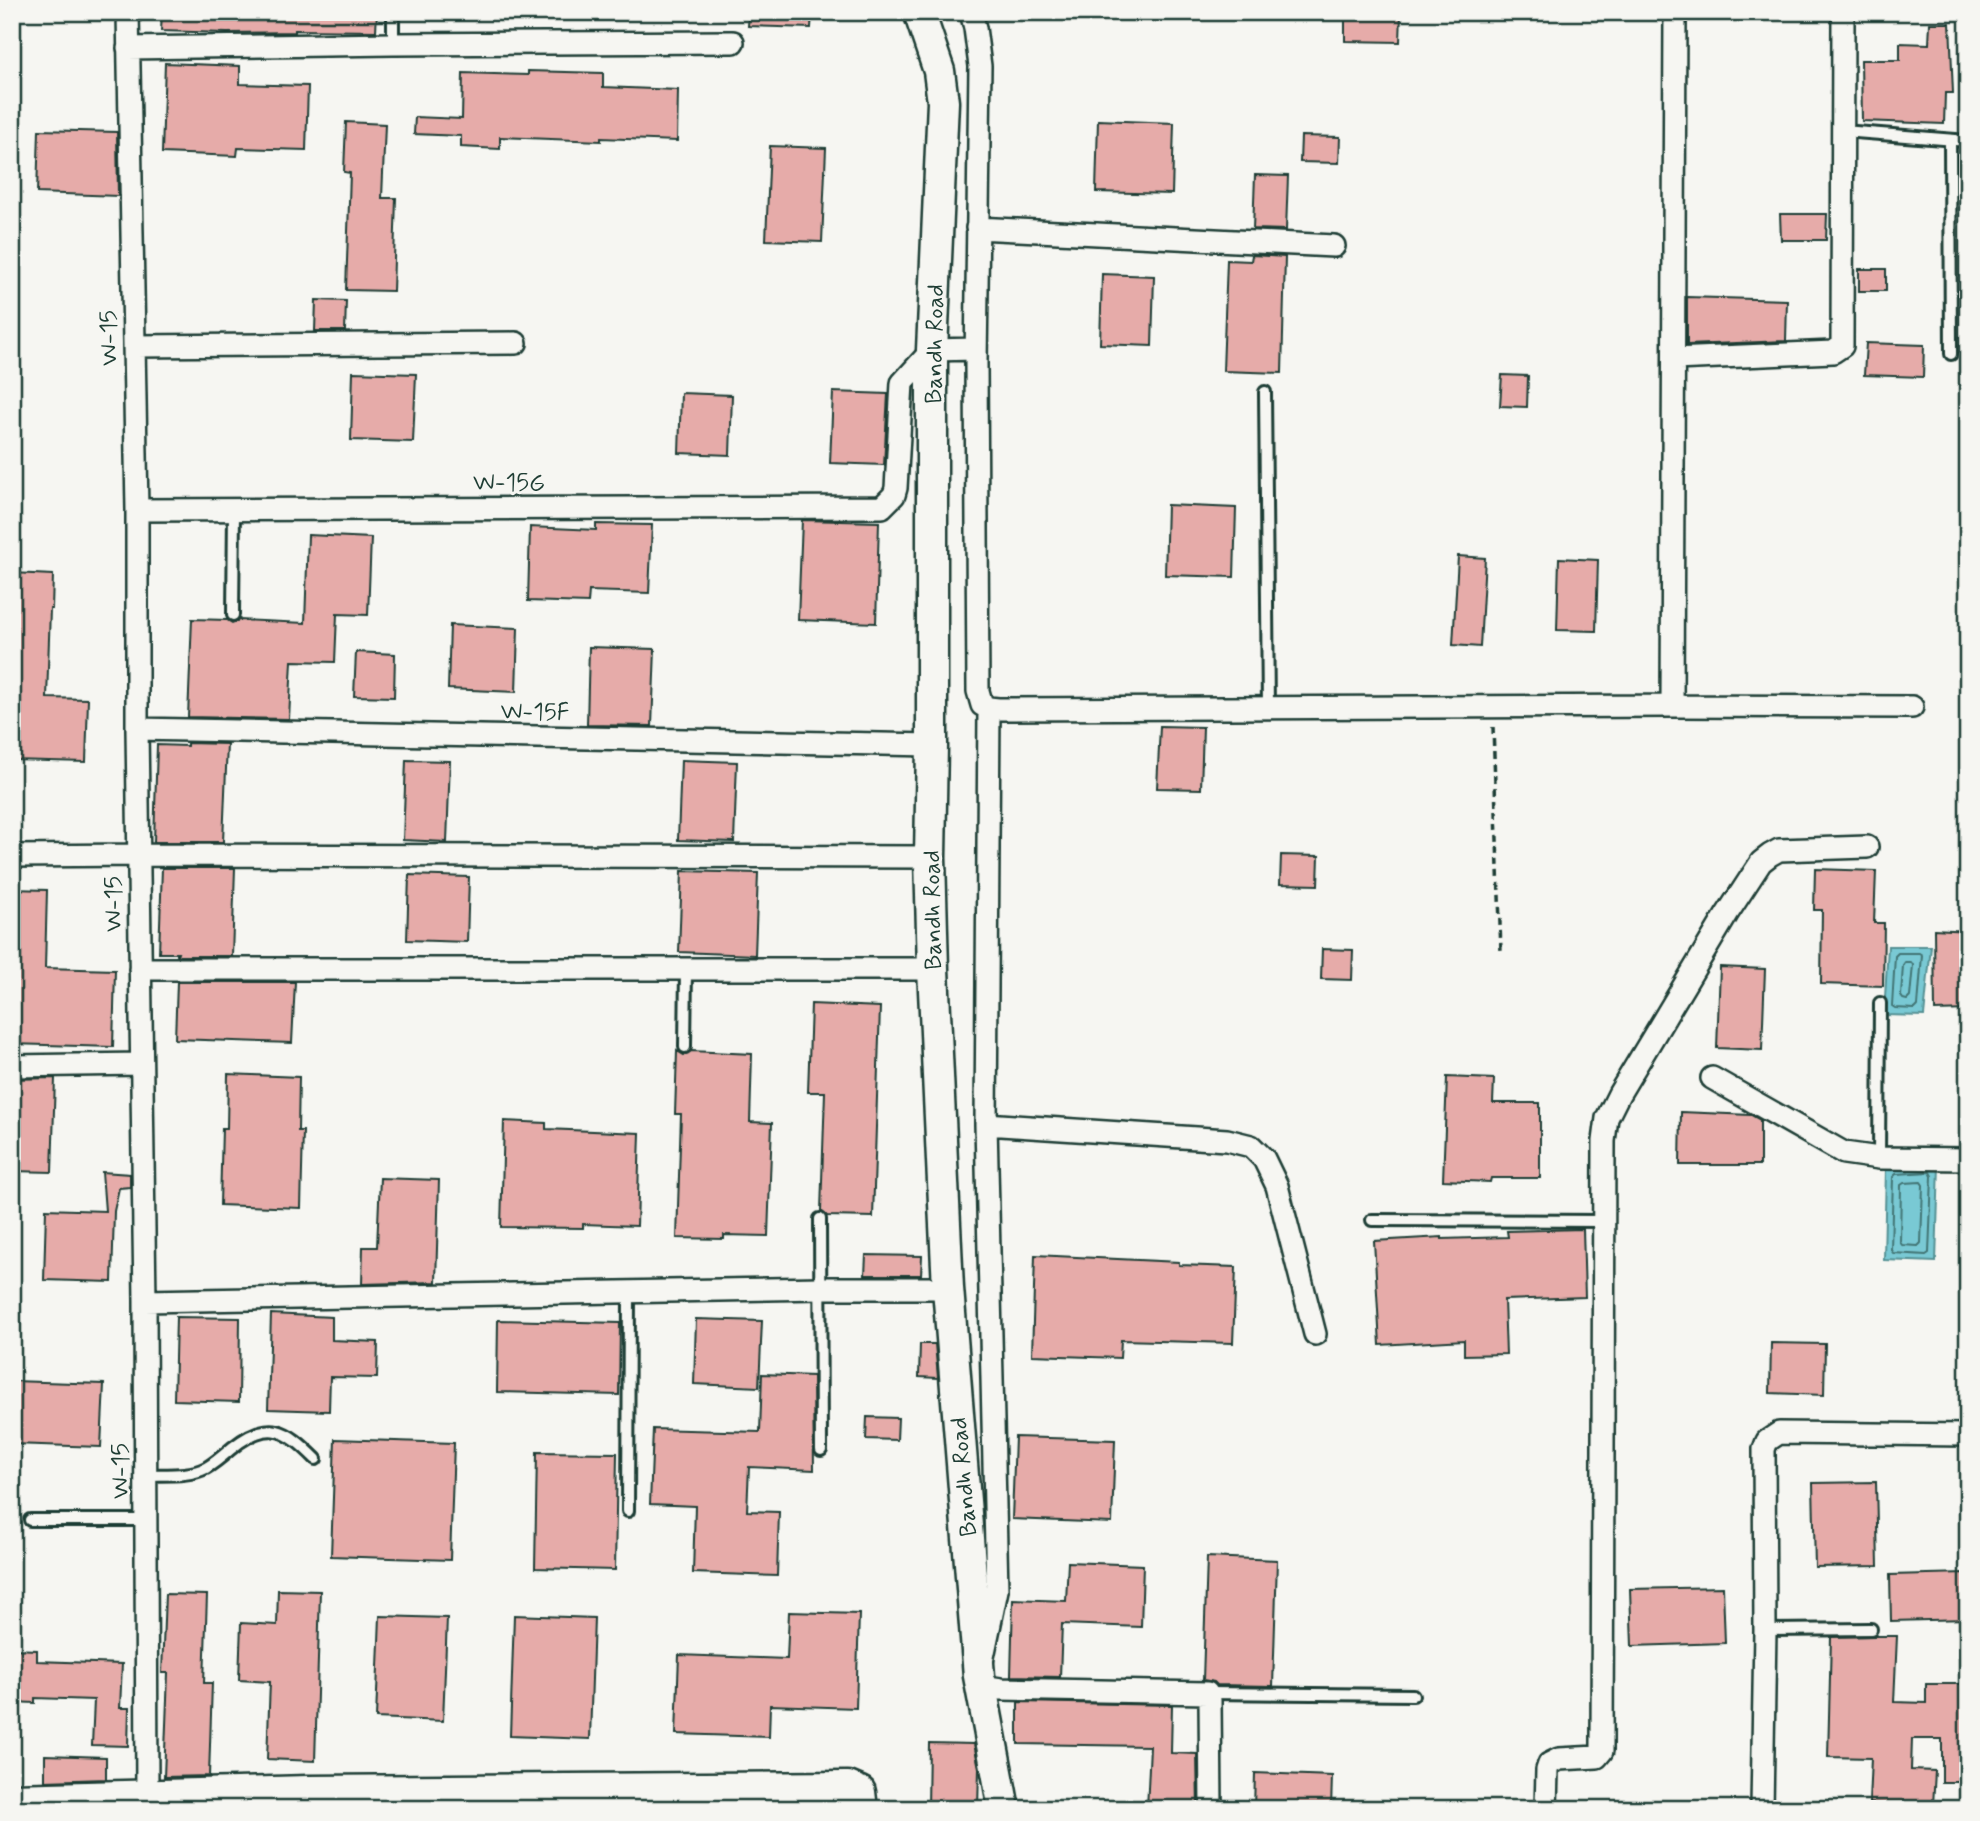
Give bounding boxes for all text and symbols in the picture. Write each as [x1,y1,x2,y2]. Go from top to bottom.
street label: Bandh Road [919,284,952,404]
street label: W-15 [94,310,125,366]
street label: W-15G [473,468,545,499]
street label: W-15F [500,696,570,729]
street label: Bandh Road [917,850,950,970]
street label: W-15 [99,876,130,932]
street label: Bandh Road [944,1416,985,1538]
street label: W-15 [106,1443,137,1499]

